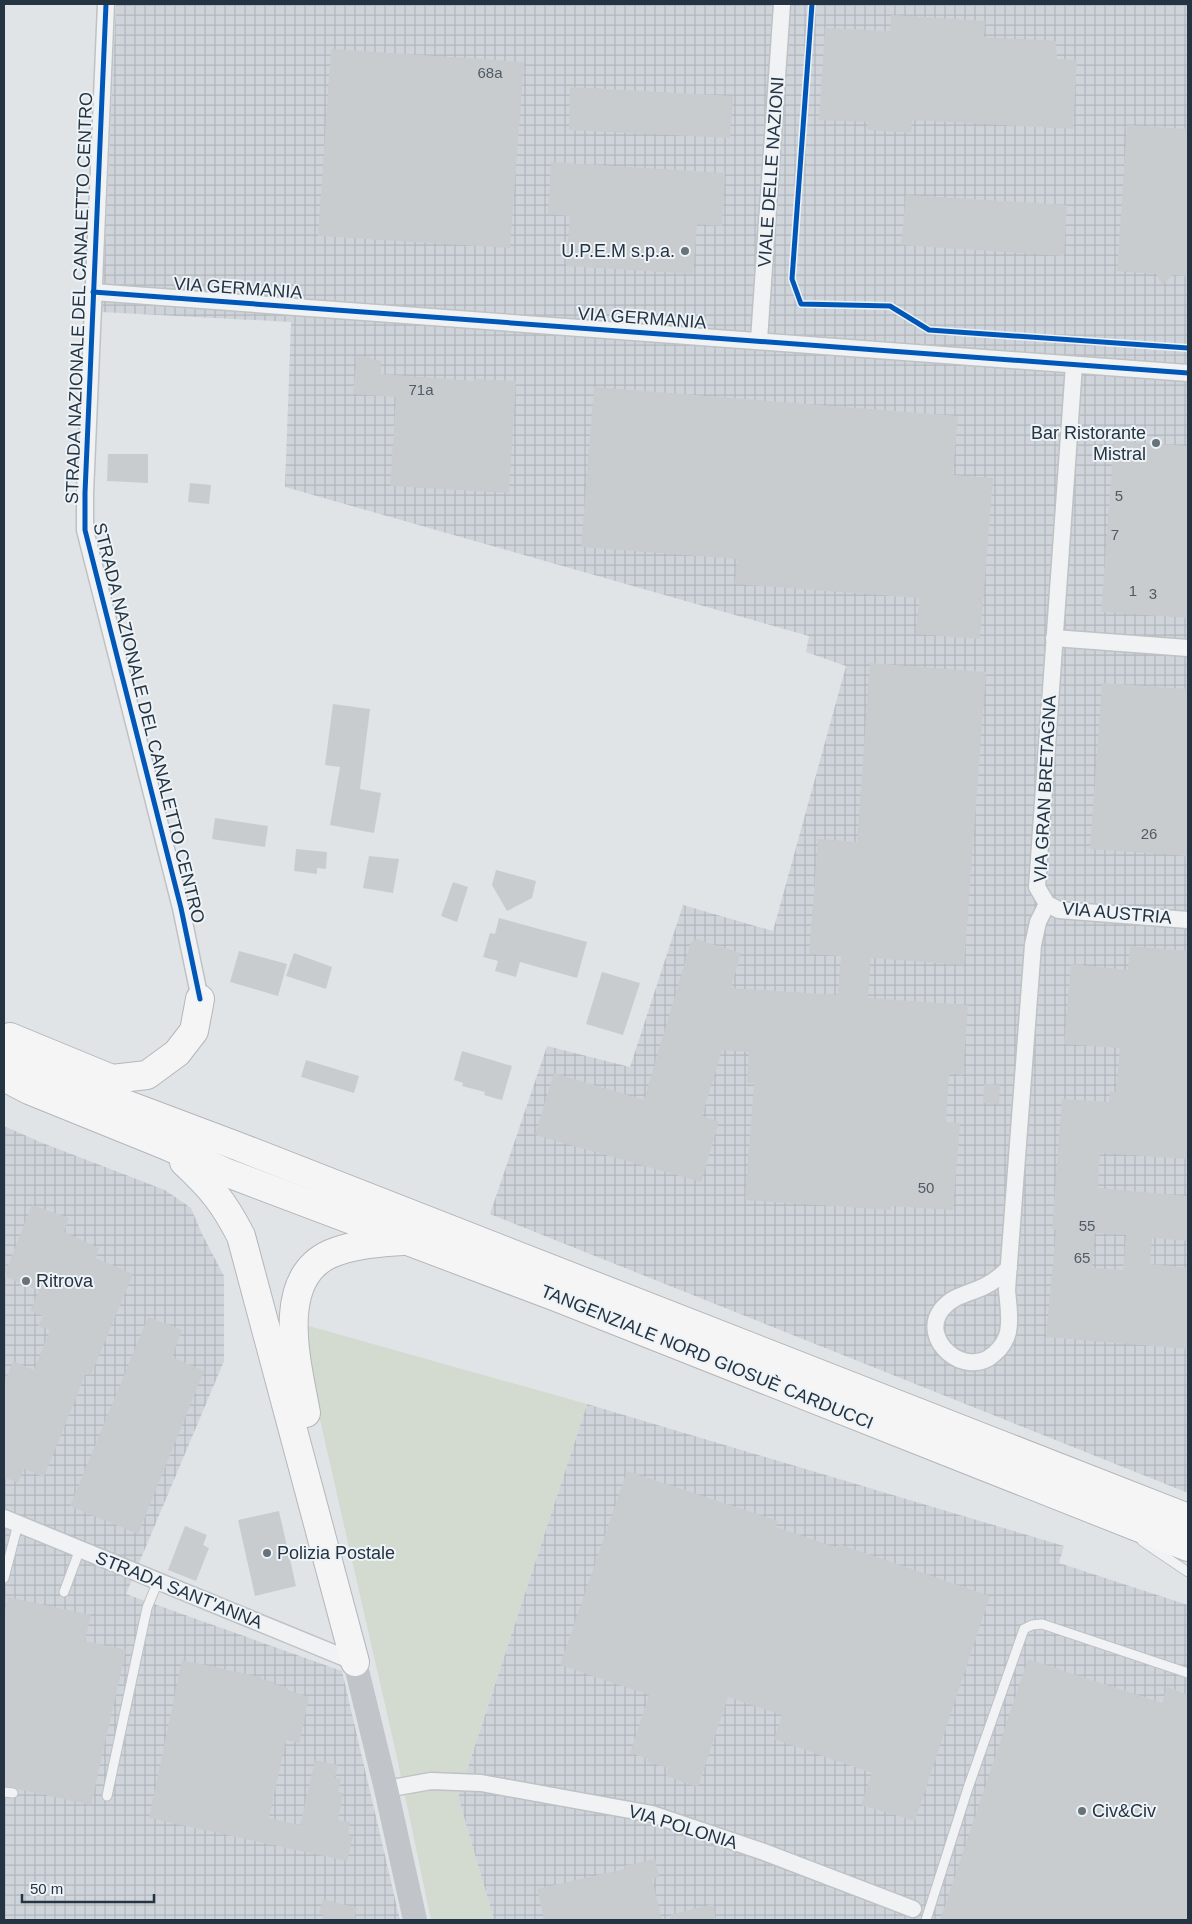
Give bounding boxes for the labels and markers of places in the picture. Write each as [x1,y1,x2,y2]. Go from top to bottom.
place label: U.P.E.M s.p.a. [561,241,675,261]
marker: U.P.E.M s.p.a. [679,245,691,257]
place label: Bar Ristorante Mistral [1031,423,1146,464]
marker: Bar Ristorante Mistral [1150,437,1162,449]
place label: Ritrova [36,1271,94,1291]
marker: Ritrova [20,1275,32,1287]
place label: Polizia Postale [277,1543,395,1563]
marker: Polizia Postale [261,1547,273,1559]
place label: Civ&Civ [1092,1801,1156,1821]
marker: Civ&Civ [1076,1805,1088,1817]

